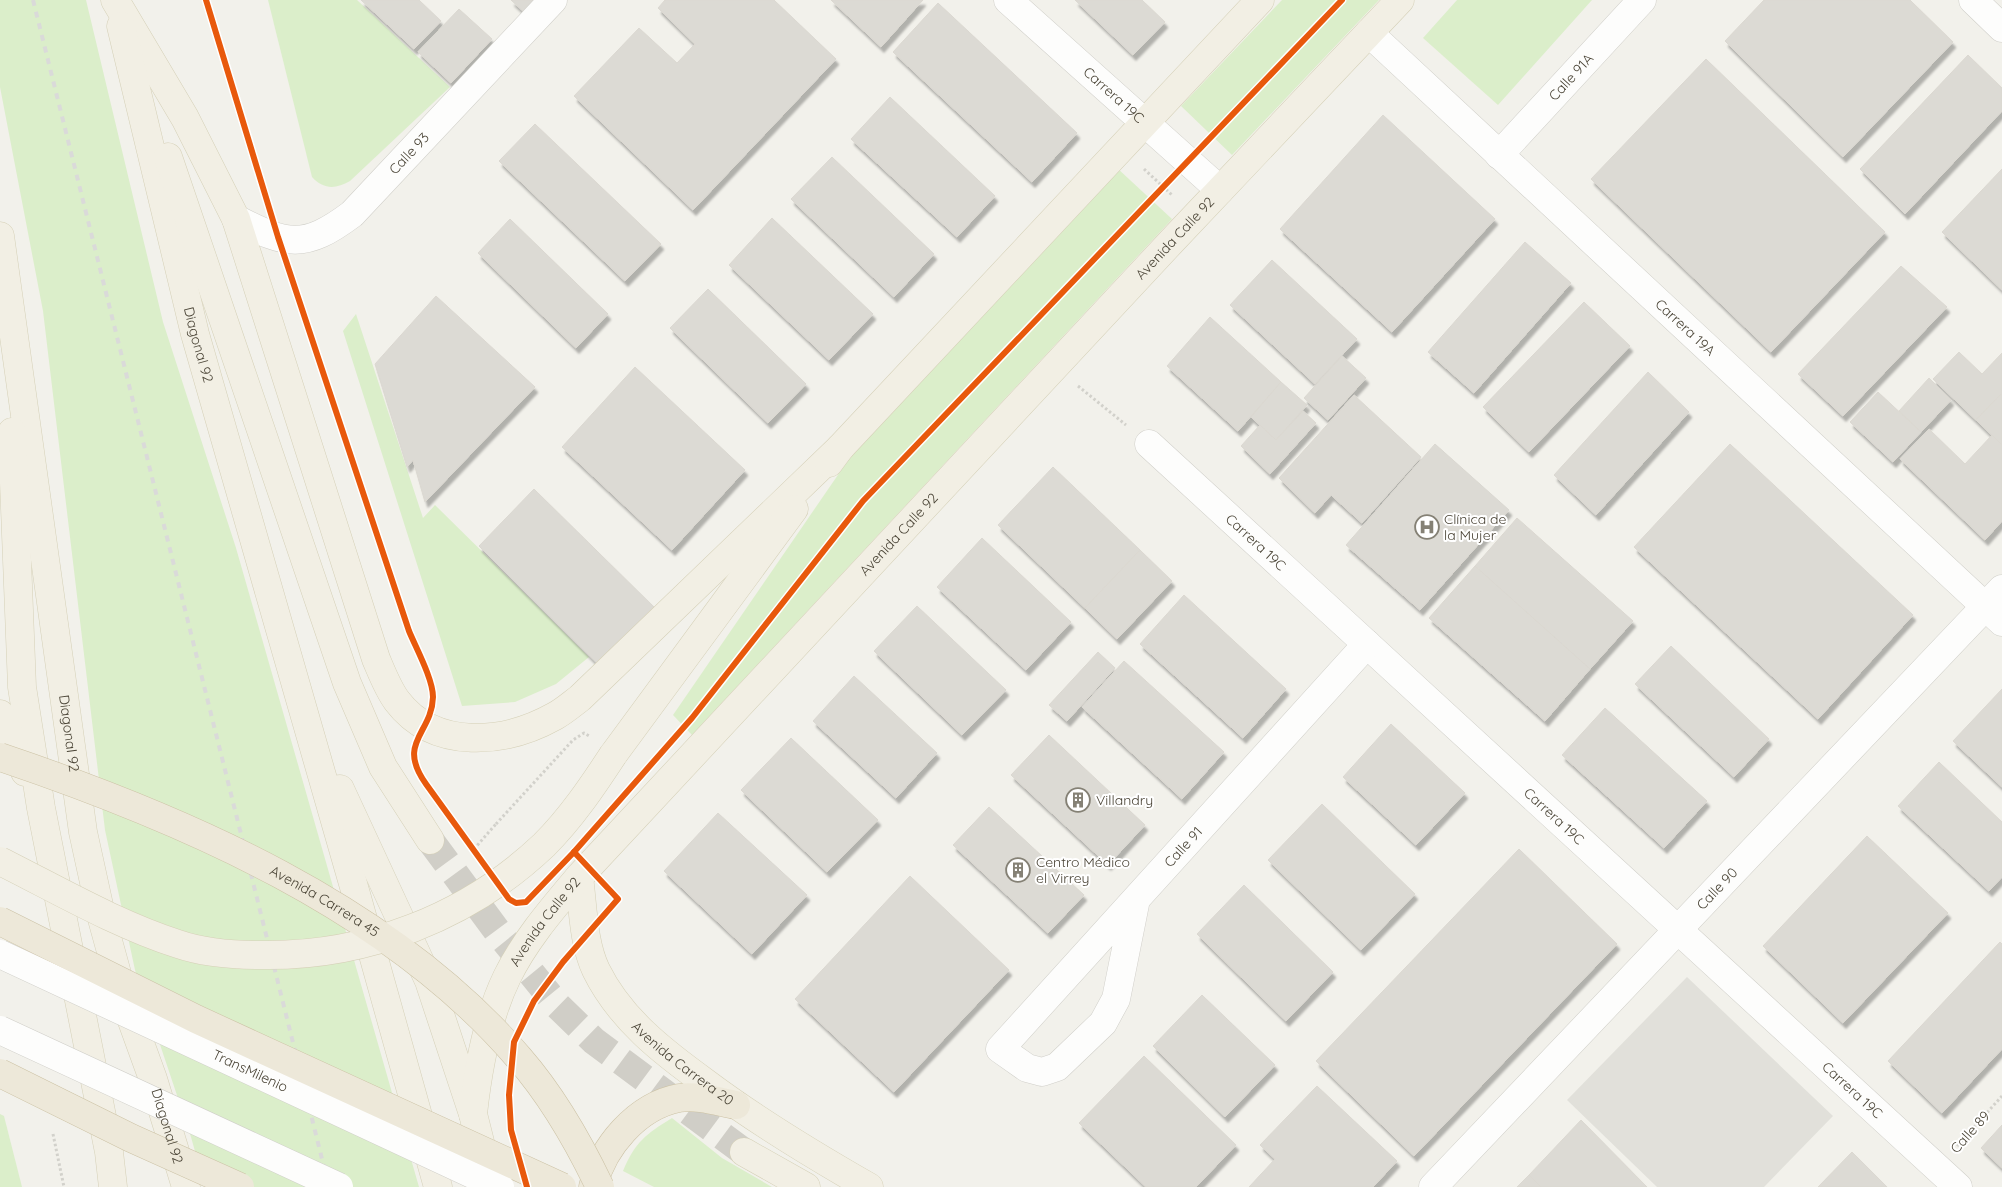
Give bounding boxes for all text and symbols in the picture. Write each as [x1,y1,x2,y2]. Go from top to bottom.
street label: Calle 91A [1545,50,1597,104]
street label: Carrera 19C [1080,63,1148,127]
street label: Calle 93 [385,129,433,178]
street label: Avenida Calle 92 [1132,193,1218,283]
street label: Carrera 19A [1651,295,1719,360]
street label: Diagonal 92 [180,305,218,385]
street label: Avenida Calle 92 [855,489,942,580]
street label: Carrera 19C [1222,510,1290,574]
place label: Clínica de la Mujer [1444,510,1506,544]
hospital icon: Clínica de la Mujer [1414,514,1440,540]
street label: Diagonal 92 [55,693,84,773]
street label: Carrera 19C [1520,784,1588,848]
building icon: Villandry [1065,787,1091,813]
place label: Villandry [1096,791,1153,809]
street label: Calle 91 [1160,823,1206,871]
place label: Centro Médico el Virrey [1036,853,1130,887]
building icon: Centro Médico el Virrey [1005,857,1031,883]
street label: Avenida Carrera 45 [267,862,383,941]
street label: Calle 90 [1693,864,1741,914]
street label: Avenida Calle 92 [505,873,584,969]
street label: Avenida Carrera 20 [628,1017,737,1109]
street label: TransMilenio [210,1045,291,1096]
street label: Carrera 19C [1818,1058,1886,1122]
street label: Diagonal 92 [147,1086,187,1166]
street label: Calle 89 [1946,1107,1994,1157]

